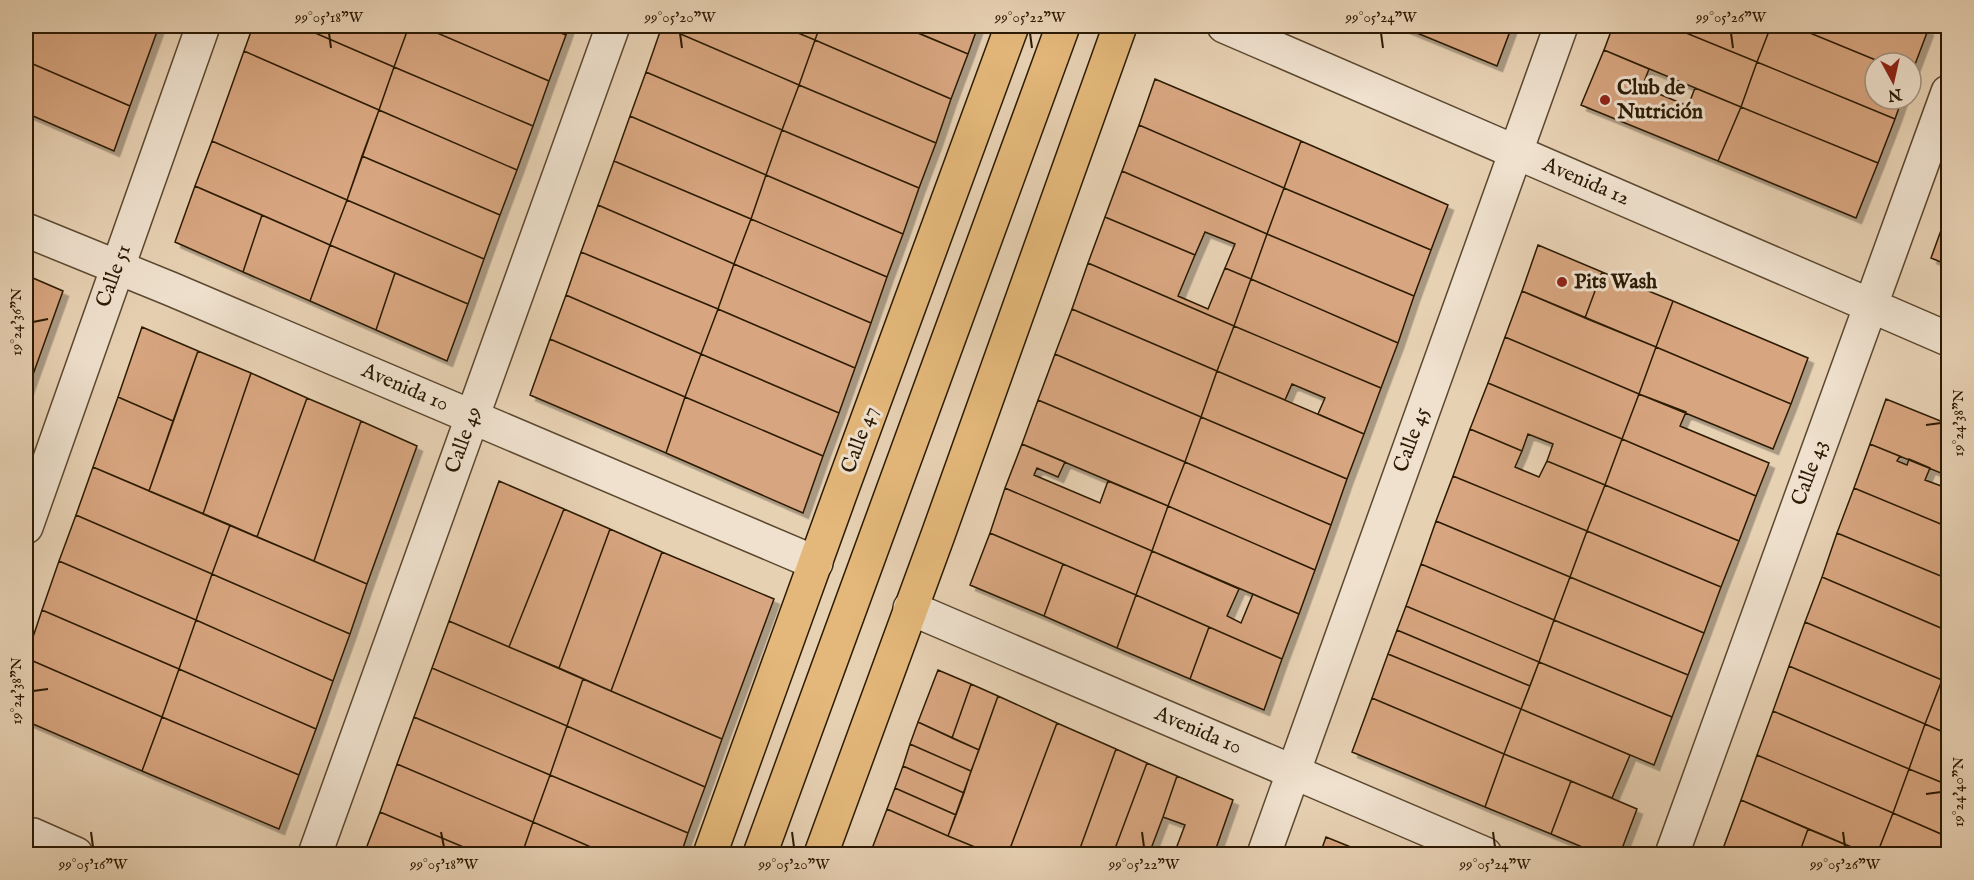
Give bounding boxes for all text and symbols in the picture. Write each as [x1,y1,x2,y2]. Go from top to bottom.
text: 99°05'18"W [294,8,364,27]
text: 99°05'20"W [644,8,716,27]
text: 99°05'22"W [994,8,1066,27]
text: 99°05'24"W [1345,8,1417,27]
text: 99°05'26"W [1695,8,1767,27]
north arrow [1863,51,1923,111]
place label: Club de Nutrición [1616,75,1703,126]
text: N [1886,83,1904,105]
marker: Club de Nutrición [1598,93,1612,107]
street label: Avenida 12 [1538,151,1634,212]
street label: Calle 51 [90,241,138,311]
place label: Pits Wash [1574,269,1658,296]
marker: Pits Wash [1555,275,1569,289]
text: 19°24'36"N [7,288,26,356]
street label: Avenida 10 [356,357,453,418]
text: 19°24'38"N [1949,389,1968,457]
street label: Calle 49 [439,403,489,477]
street label: Calle 47 [835,403,885,477]
street label: Calle 45 [1388,403,1436,476]
street label: Calle 43 [1786,436,1834,510]
text: 19°24'38"N [7,657,26,725]
street label: Avenida 10 [1149,700,1246,761]
text: 19°24'40"N [1949,757,1968,827]
text: 99°05'16"W [58,855,128,874]
text: 99°05'18"W [409,855,479,874]
text: 99°05'20"W [758,855,830,874]
text: 99°05'22"W [1108,855,1180,874]
text: 99°05'24"W [1459,855,1531,874]
text: 99°05'26"W [1809,855,1881,874]

